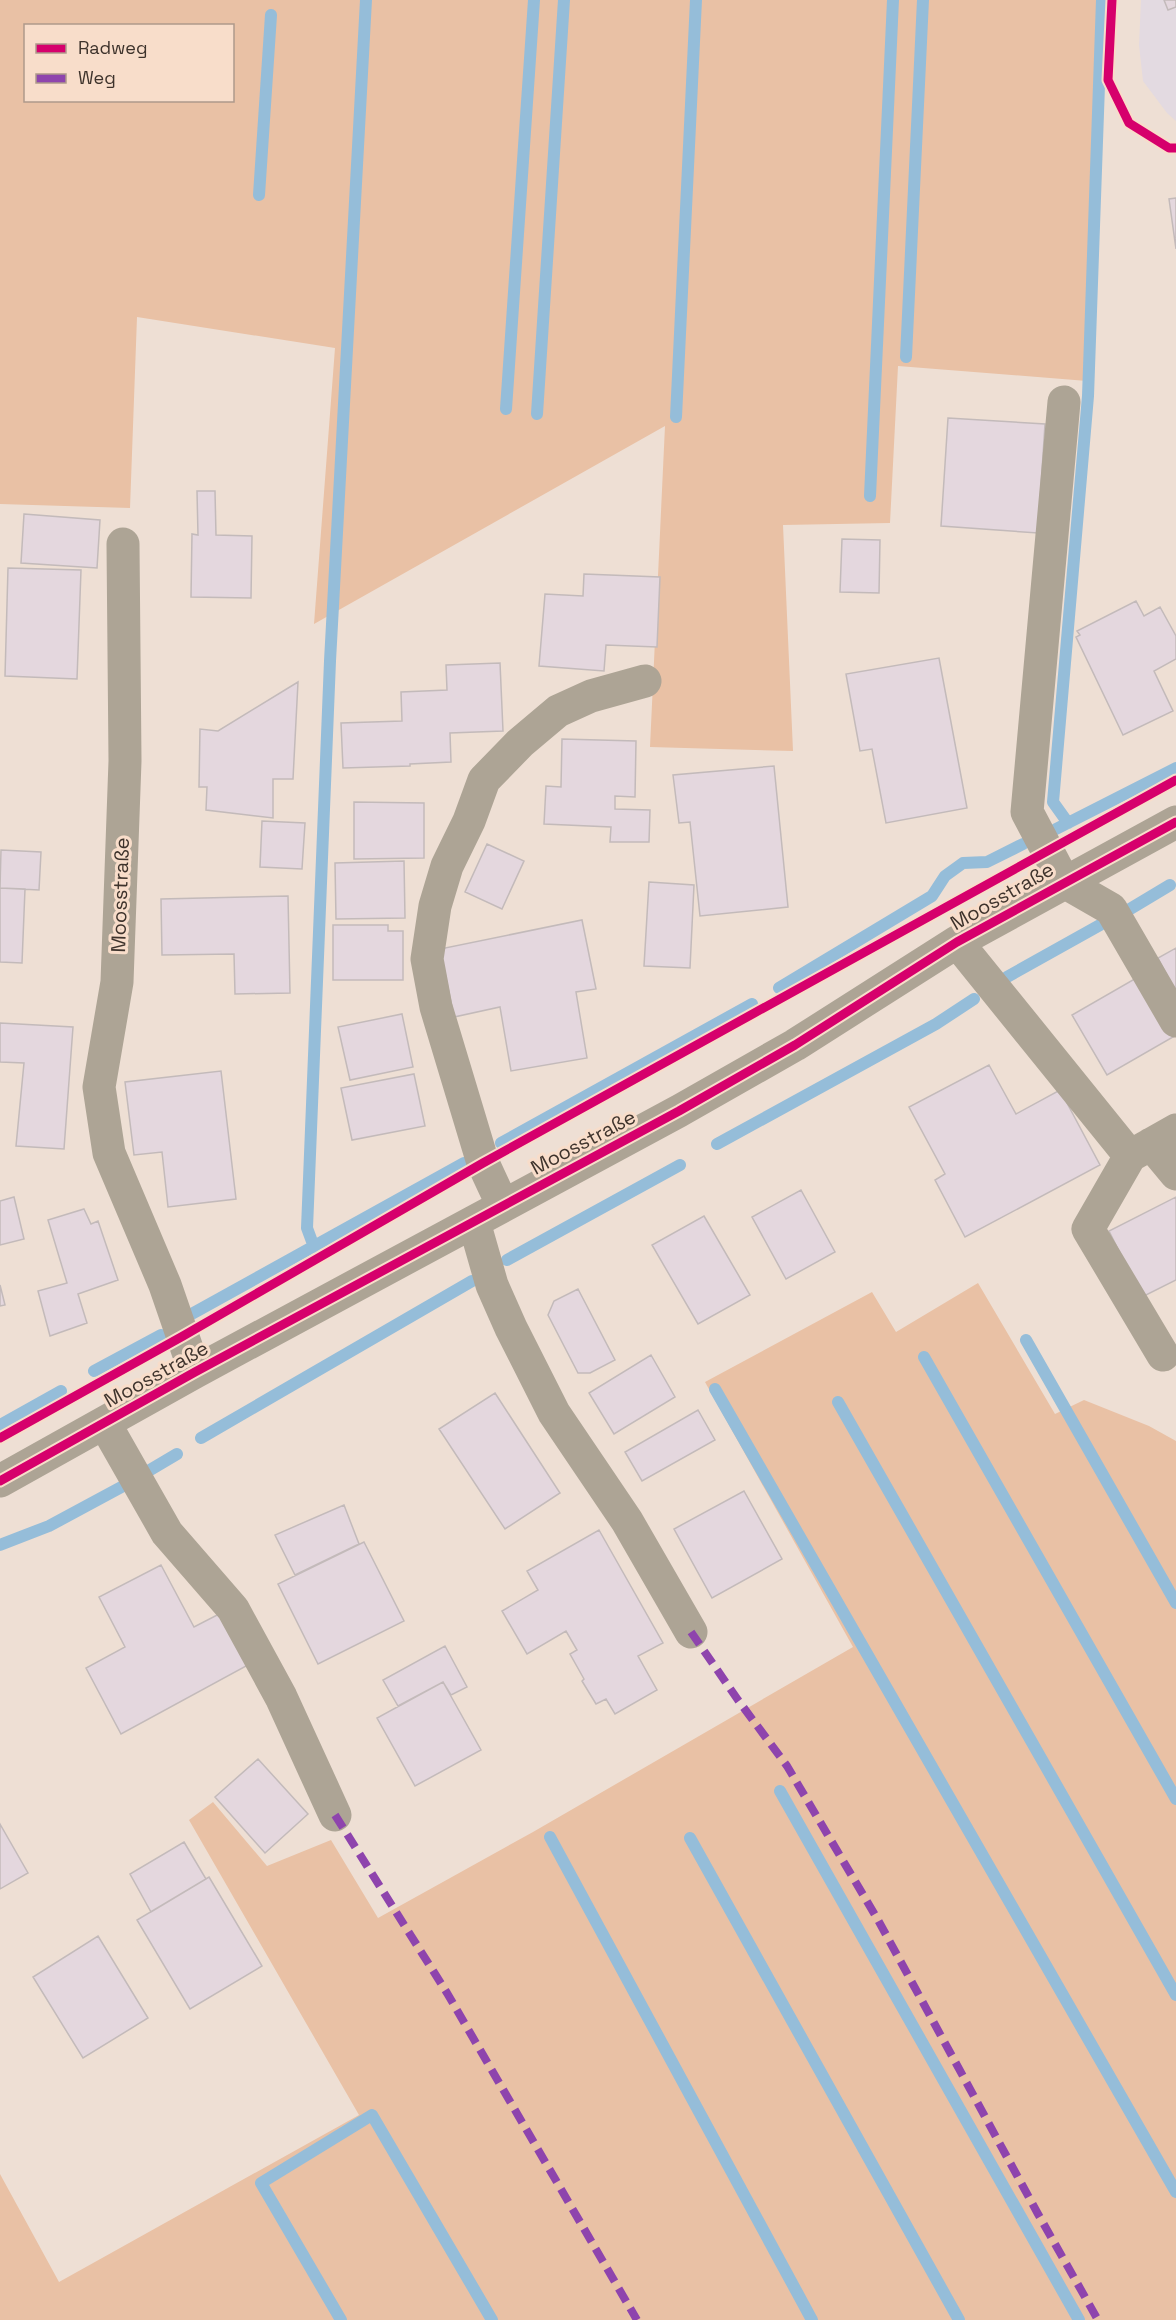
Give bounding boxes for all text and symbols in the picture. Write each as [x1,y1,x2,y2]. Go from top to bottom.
legend [24,24,234,102]
text: Radweg [78,36,148,59]
text: Weg [78,66,116,89]
street label: Moosstraße [105,837,135,953]
street label: Moosstraße [946,856,1058,936]
street label: Moosstraße [526,1103,640,1181]
street label: Moosstraße [99,1335,213,1413]

